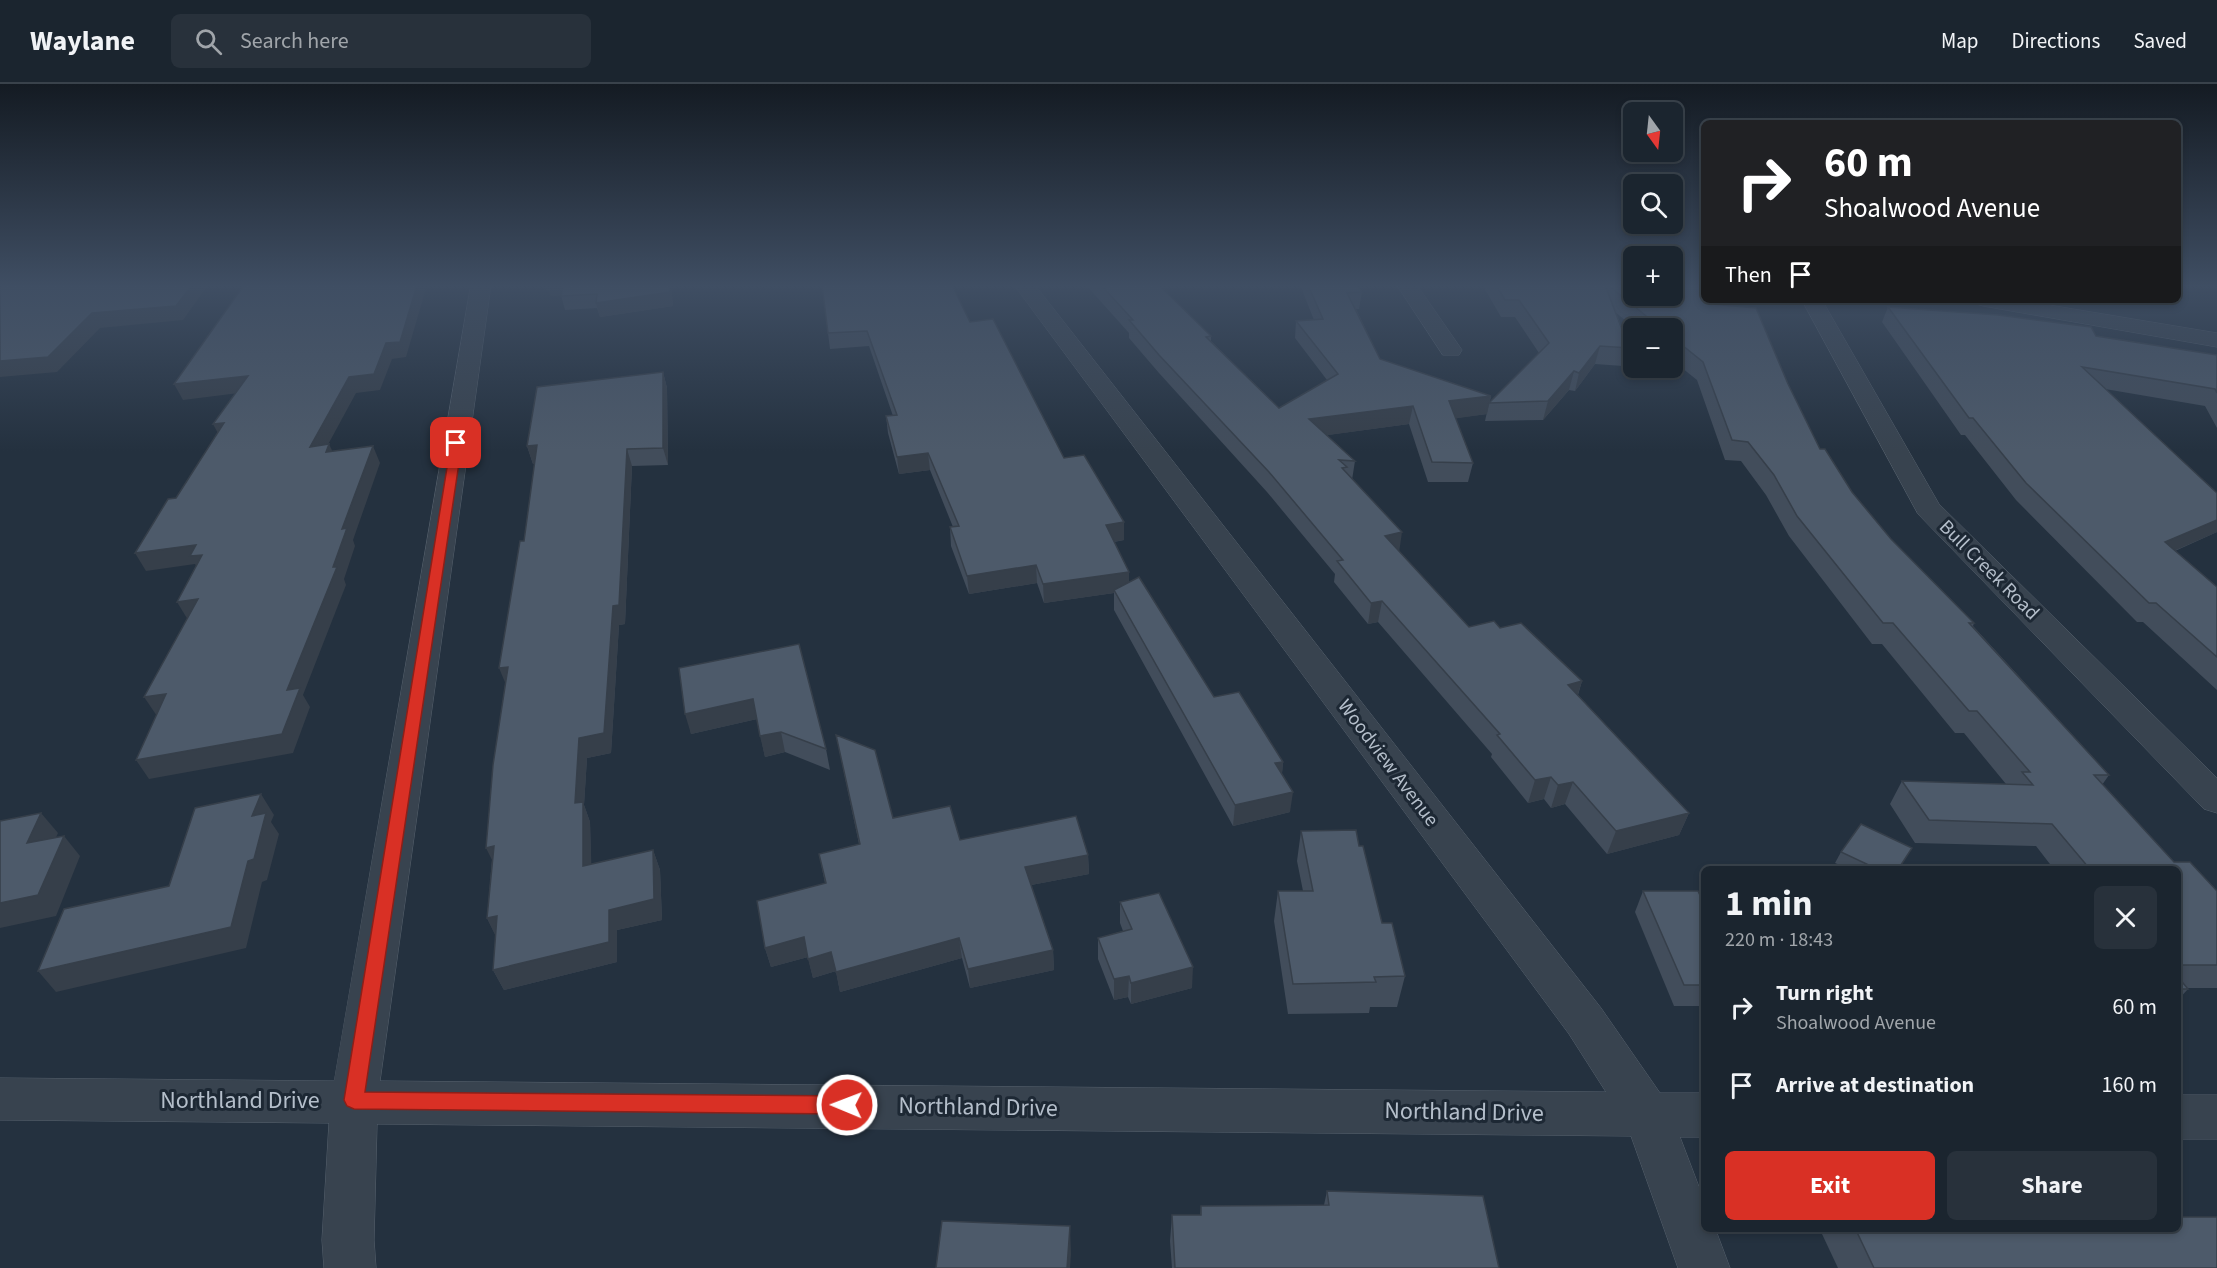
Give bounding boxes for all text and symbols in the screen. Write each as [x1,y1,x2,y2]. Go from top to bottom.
search box [171,14,591,68]
text: Waylane [30,21,135,61]
icon: search [192,25,225,58]
text: Search here [240,25,349,57]
text: Map [1941,26,1979,56]
text: Directions [2012,26,2100,56]
text: Saved [2133,26,2187,56]
north arrow [1623,102,1683,162]
map controls [1623,102,1683,378]
text: 60 m [1824,133,1913,193]
icon: right [1725,144,1803,222]
button: search [1623,174,1683,234]
text: Shoalwood Avenue [1824,189,2040,228]
button: + [1623,246,1683,306]
icon: arrive [1784,258,1817,291]
text: Then [1725,259,1772,291]
button: − [1623,318,1683,378]
pin [430,417,481,468]
icon: arrive [439,426,472,459]
street label: Bull Creek Road [1933,514,2045,626]
street label: Woodview Avenue [1331,694,1445,833]
text: 1 min [1725,878,1813,929]
button: close [2094,886,2157,949]
text: 220 m · 18:43 [1725,926,1833,954]
text: Turn right [1776,977,1873,1009]
icon: right [1725,991,1758,1024]
text: 60 m [2112,991,2157,1023]
text: Shoalwood Avenue [1776,1009,1936,1037]
icon: arrive [1725,1069,1758,1102]
text: Arrive at destination [1776,1069,1974,1101]
text: 160 m [2102,1069,2157,1101]
position arrow [815,1073,879,1137]
street label: Northland Drive [160,1083,320,1118]
street label: Northland Drive [898,1088,1058,1126]
street label: Northland Drive [1384,1093,1544,1131]
button: Exit [1725,1151,1935,1220]
button: Share [1947,1151,2157,1220]

